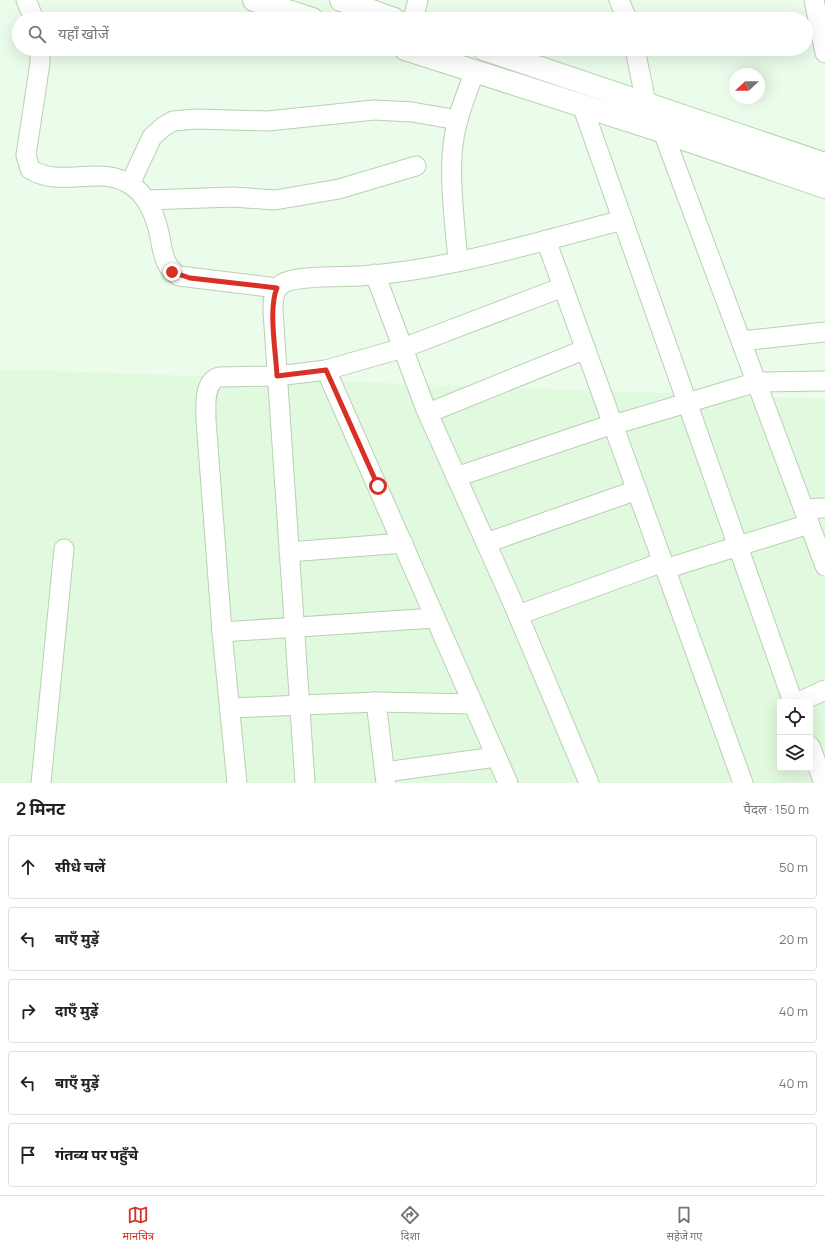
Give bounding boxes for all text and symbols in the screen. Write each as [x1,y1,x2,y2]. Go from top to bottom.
search box [12,12,813,56]
icon: search [26,23,48,45]
text: यहाँ खोजें [58,23,109,44]
north arrow [729,68,765,104]
route end [163,263,181,281]
route start [369,477,387,495]
map controls [777,699,813,771]
button: locate [777,699,813,735]
button: layers [777,735,813,771]
text: 2 मिनट [16,797,65,820]
text: पैदल · 150 m [744,800,809,818]
icon: ahead [17,856,39,878]
text: सीधे चलें [55,856,105,877]
text: 50 m [779,858,808,876]
icon: left [17,928,39,950]
text: बाएँ मुड़ें [55,928,99,949]
text: 20 m [779,930,808,948]
icon: right [17,1000,39,1022]
text: दाएँ मुड़ें [55,1000,98,1021]
text: 40 m [779,1002,808,1020]
icon: left [17,1072,39,1094]
text: बाएँ मुड़ें [55,1072,99,1093]
text: 40 m [779,1074,808,1092]
icon: arrive [17,1144,39,1166]
text: गंतव्य पर पहुँचे [55,1144,138,1165]
tab: मानचित्र [123,1204,154,1244]
tab: दिशा [399,1204,421,1244]
tab: सहेजे गए [666,1204,702,1244]

